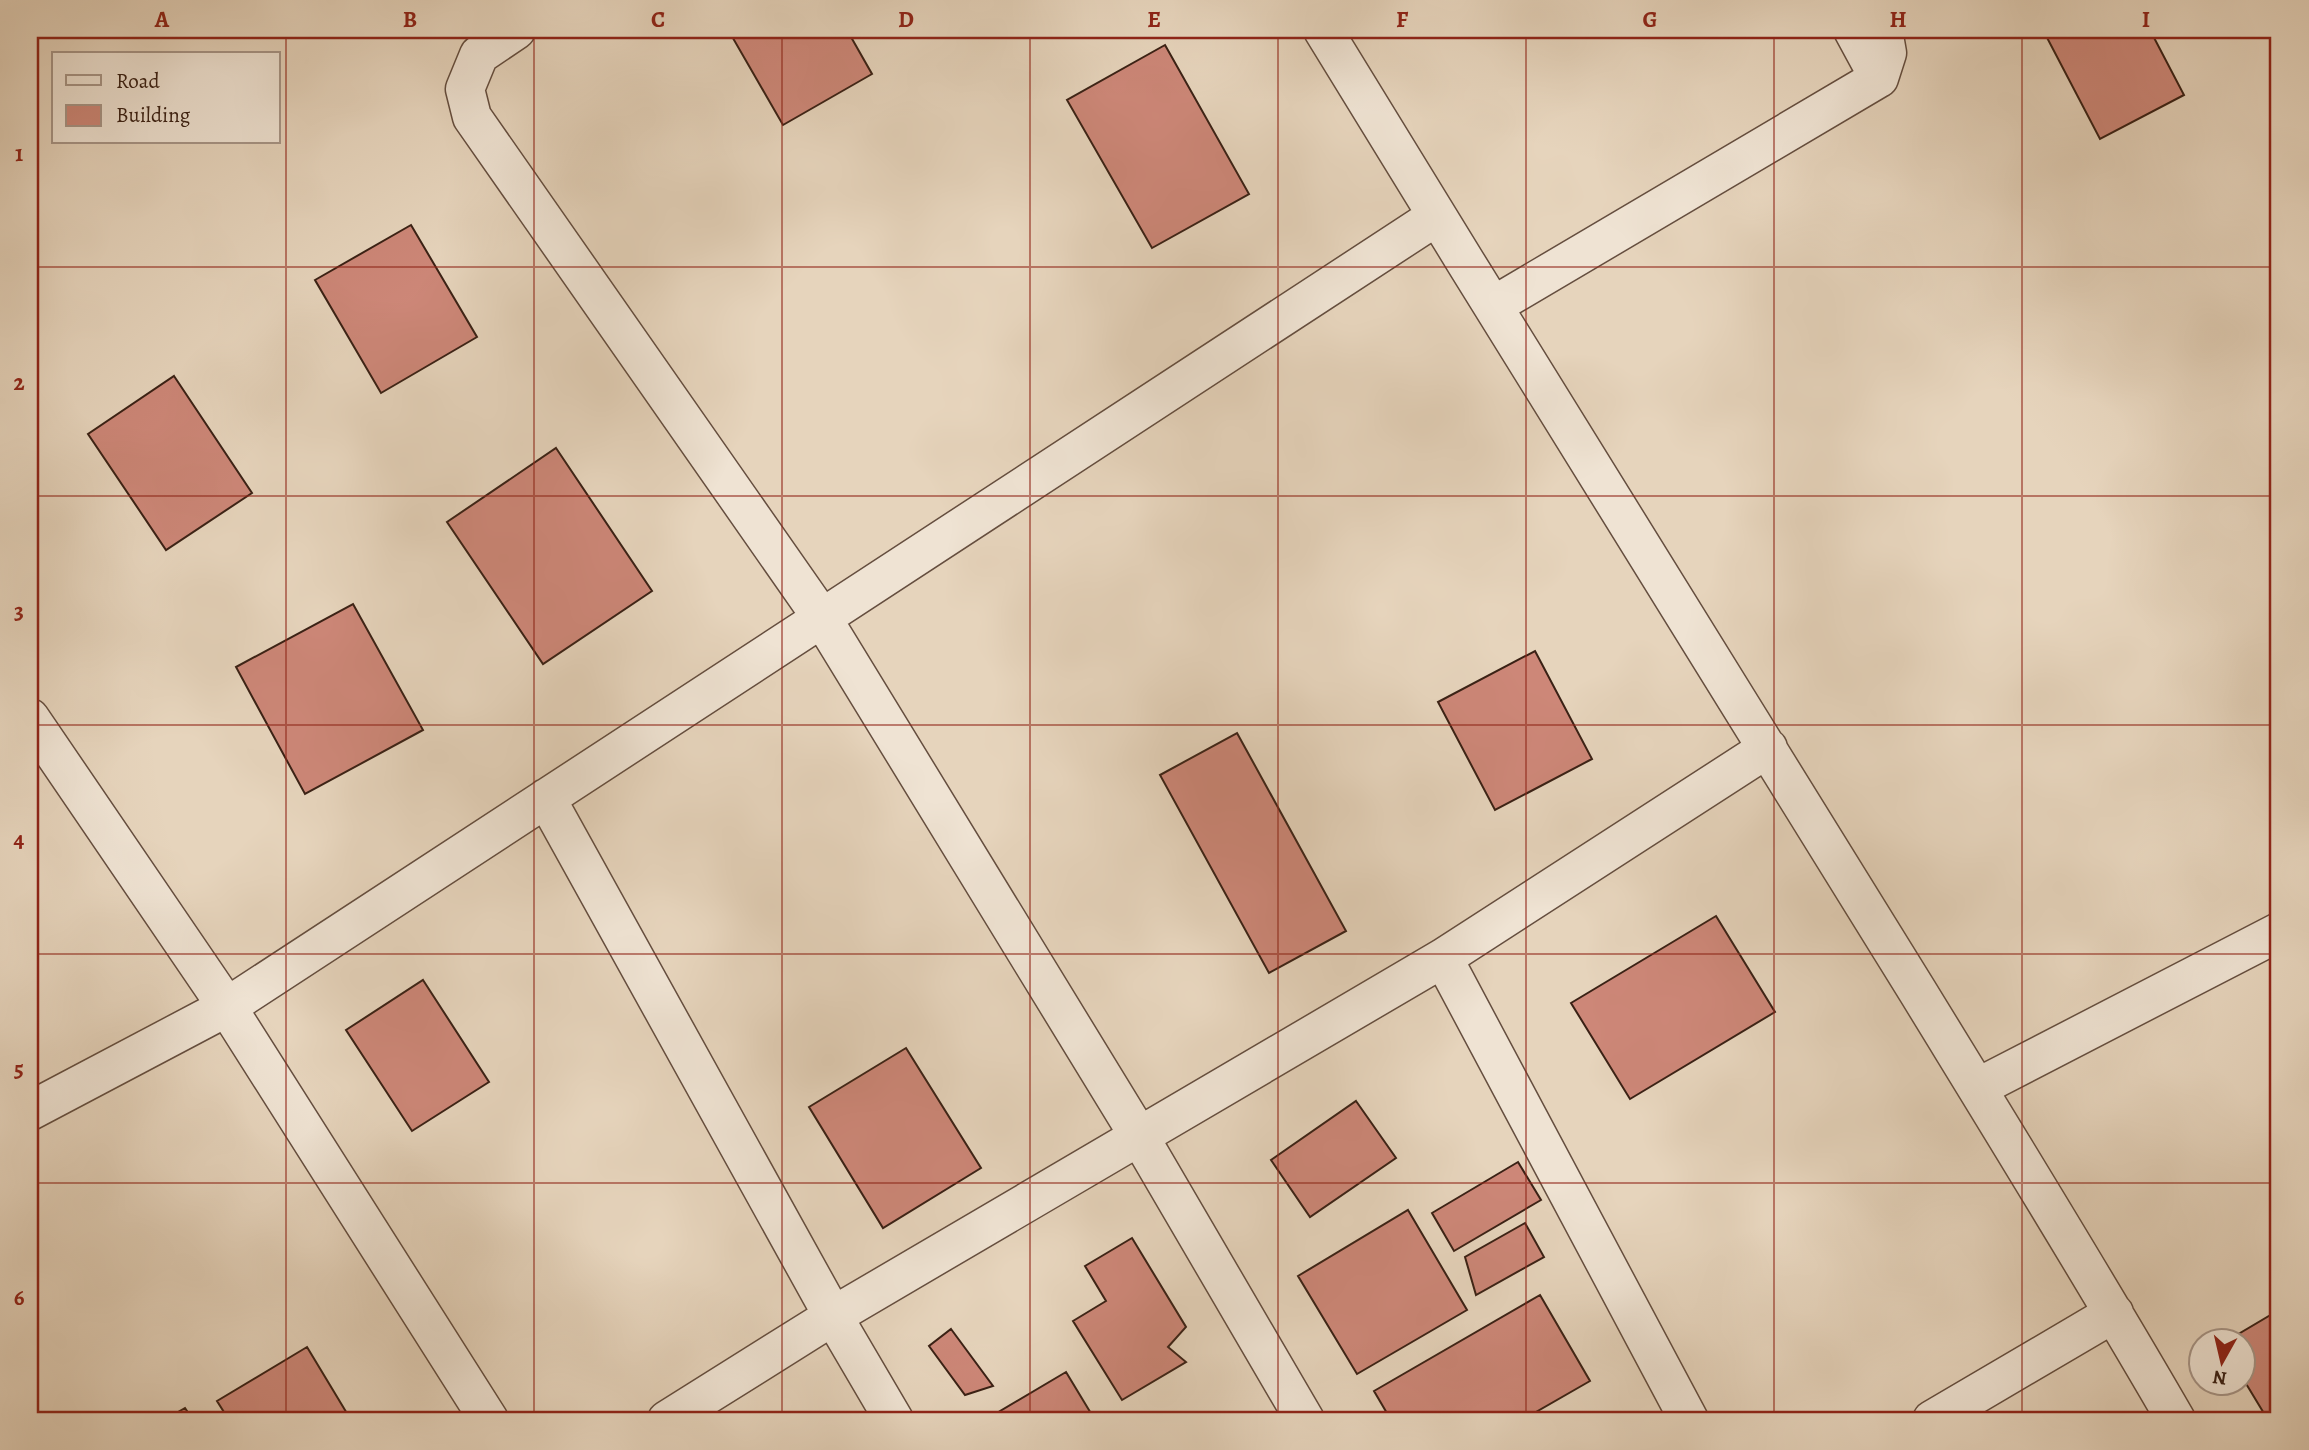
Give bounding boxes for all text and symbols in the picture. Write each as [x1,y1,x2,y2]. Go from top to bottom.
text: A [154,4,170,35]
text: B [403,4,417,35]
text: C [651,4,665,35]
text: D [898,4,914,35]
text: E [1147,4,1161,35]
text: F [1396,4,1409,35]
text: G [1642,4,1658,35]
text: H [1889,4,1907,35]
text: I [2142,4,2150,35]
legend [52,52,280,144]
text: Road [116,67,160,95]
text: Building [116,101,191,129]
text: 1 [15,138,23,169]
text: 2 [13,367,25,398]
text: 3 [14,596,24,627]
text: 4 [14,824,25,855]
text: 5 [14,1053,24,1084]
text: 6 [14,1282,25,1313]
north arrow [2186,1328,2256,1398]
text: N [2211,1364,2228,1392]

